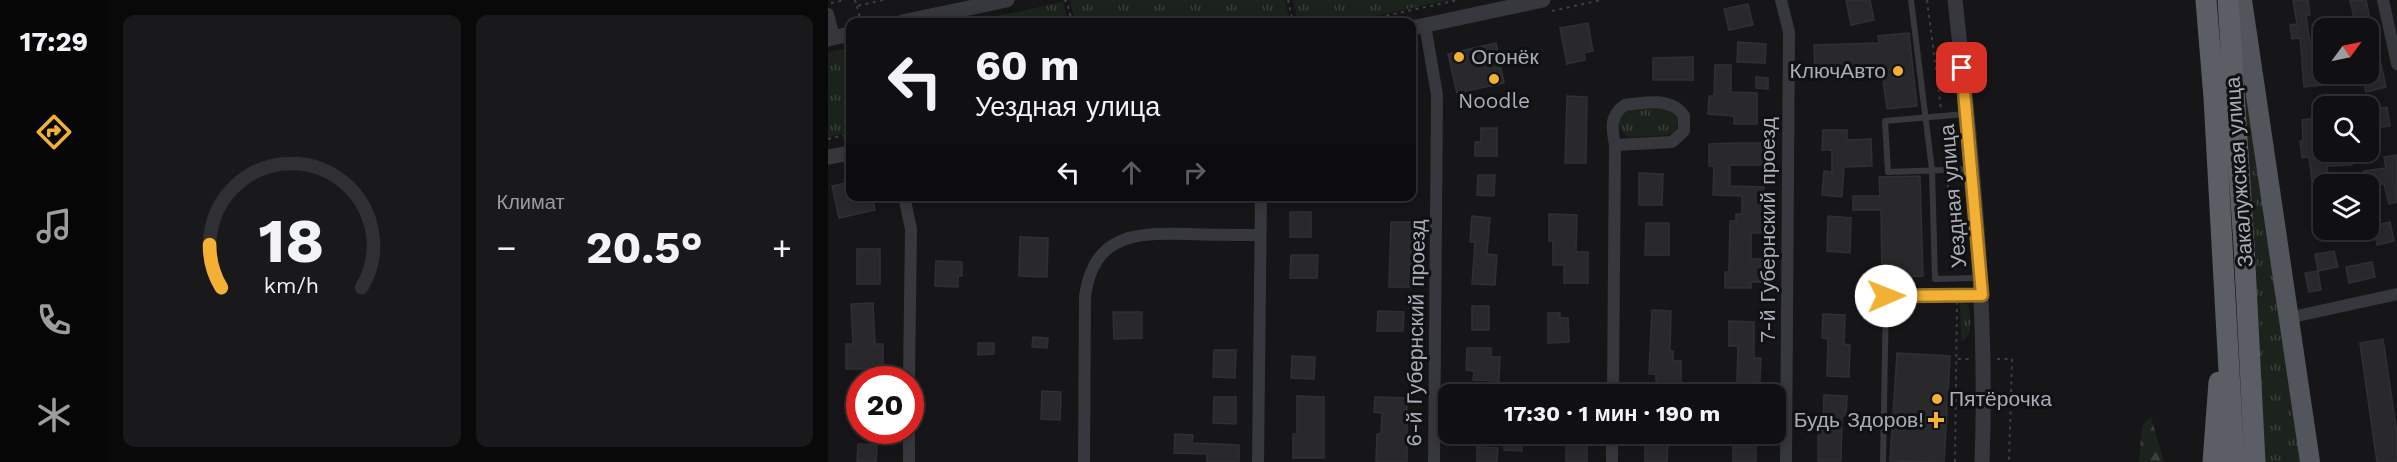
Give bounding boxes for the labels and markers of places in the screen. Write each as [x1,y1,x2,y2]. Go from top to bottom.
pin [1936,42,1987,93]
place label: Огонёк [1471,44,1539,69]
marker: Огонёк [1452,50,1466,64]
place label: КлючАвто [1790,58,1886,83]
marker: КлючАвто [1891,64,1905,78]
marker: Noodle [1487,72,1501,86]
place label: Noodle [1458,88,1530,113]
place label: Пятёрочка [1949,386,2052,411]
marker: Пятёрочка [1930,392,1944,406]
place label: Будь Здоров! [1794,407,1924,432]
marker: Будь Здоров! [1929,413,1943,427]

